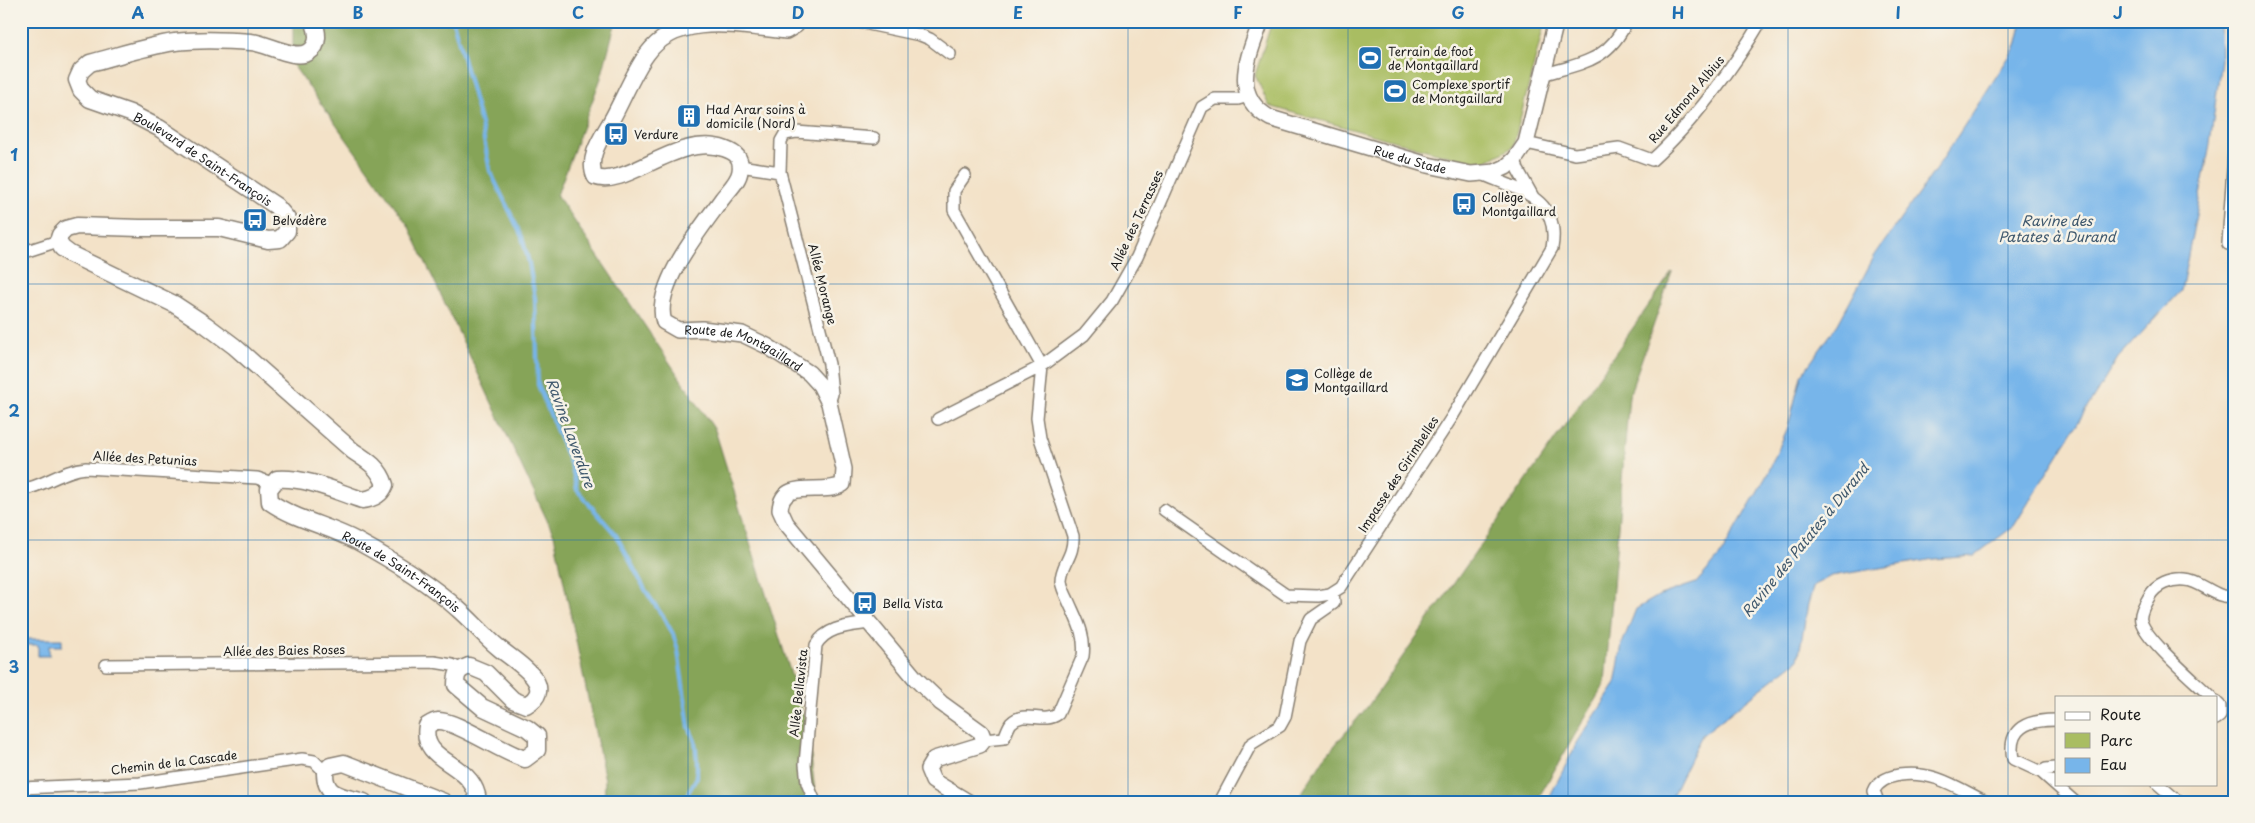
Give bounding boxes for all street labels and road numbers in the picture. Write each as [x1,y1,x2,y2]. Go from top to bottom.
street label: Rue Edmond Albius [1644,51,1728,147]
street label: Boulevard de Saint-François [130,107,276,210]
street label: Rue du Stade [1372,140,1448,178]
street label: Allée des Terrasses [1105,167,1167,273]
street label: Allée Morange [804,241,842,327]
street label: Route de Montgaillard [684,320,806,376]
street label: Impasse des Girimbelles [1354,412,1443,536]
street label: Allée des Petunias [93,446,198,470]
street label: Route de Saint-François [339,526,465,616]
street label: Allée des Baies Roses [223,640,346,660]
street label: Allée Bellavista [784,648,812,738]
street label: Chemin de la Cascade [110,745,238,779]

